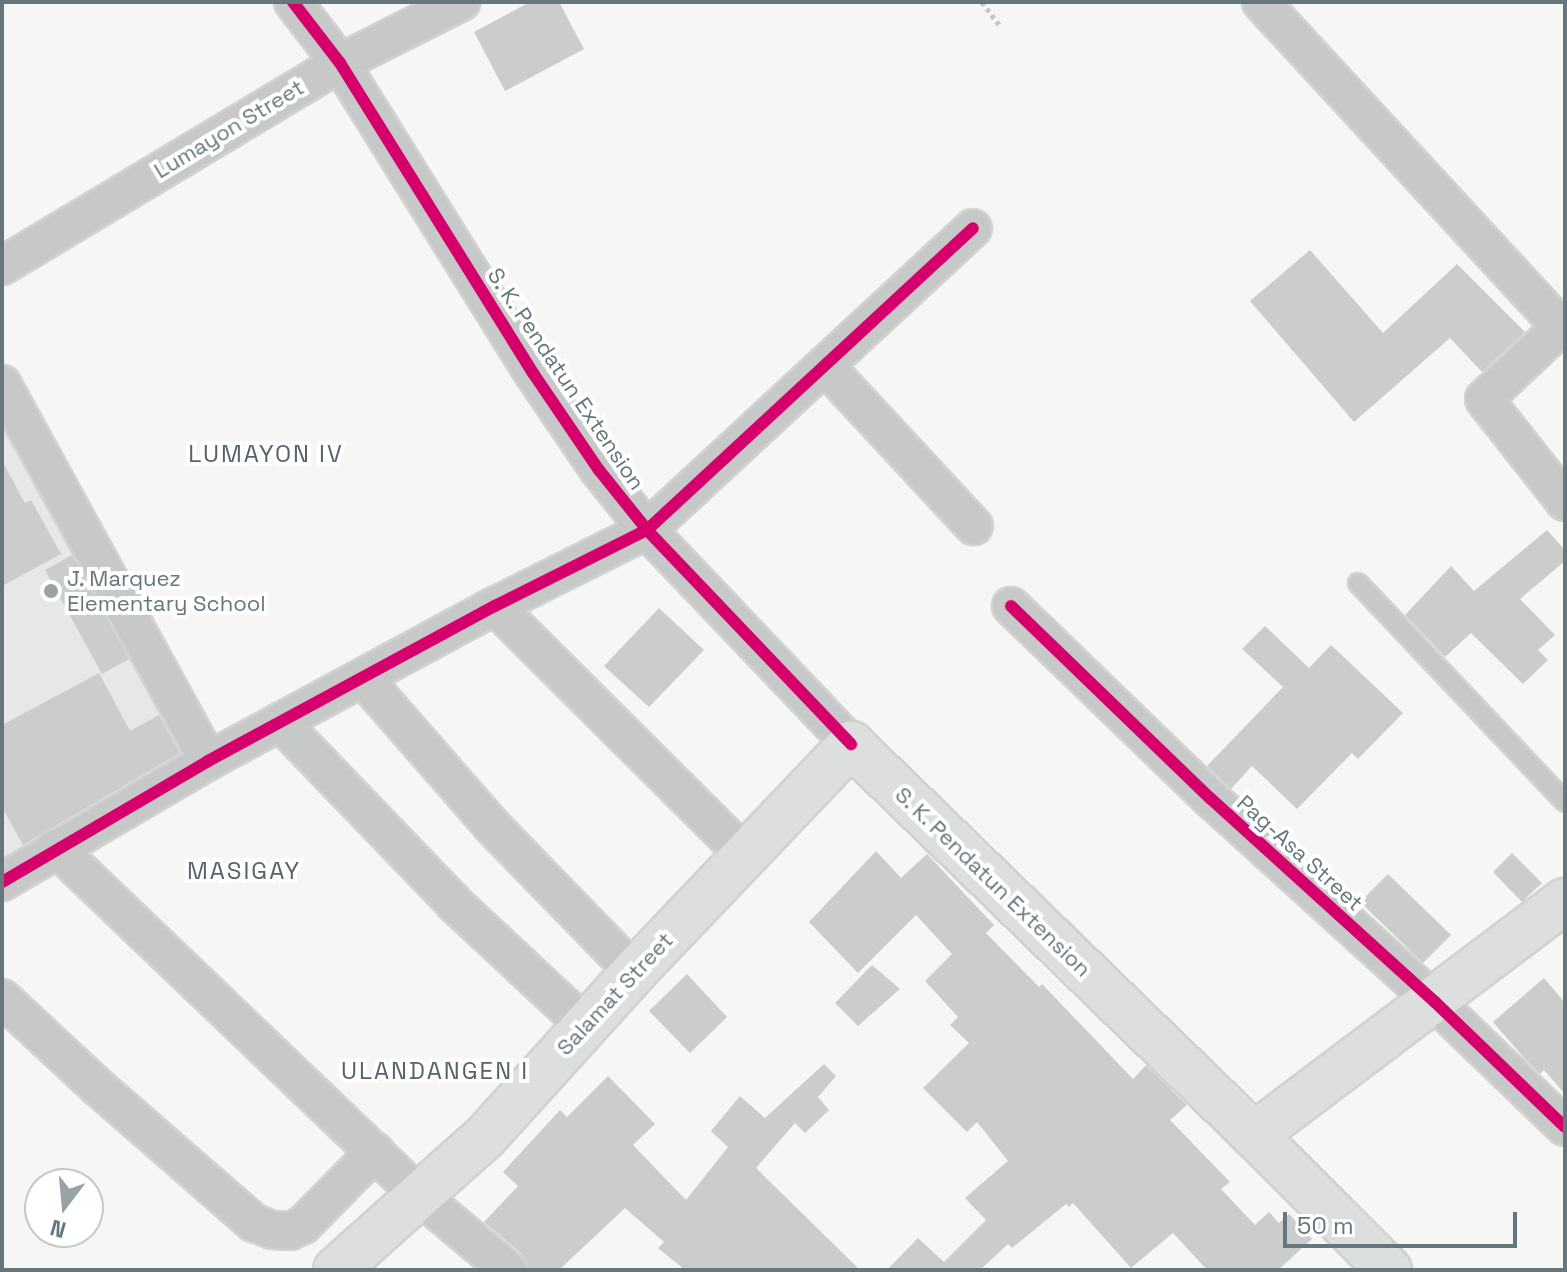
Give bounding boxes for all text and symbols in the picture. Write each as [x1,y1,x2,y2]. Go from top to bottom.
street label: Lumayon Street [149,74,309,184]
street label: S. K. Pendatun Extension [481,262,651,496]
district label: LUMAYON IV [188,440,344,468]
place label: J. Marquez Elementary School [67,565,266,616]
marker: J. Marquez Elementary School [42,582,60,600]
street label: S. K. Pendatun Extension [889,781,1097,983]
street label: Pag-Asa Street [1232,790,1368,916]
district label: MASIGAY [187,857,301,885]
street label: Salamat Street [551,927,679,1061]
district label: ULANDANGEN I [341,1057,529,1085]
north arrow [24,1168,104,1248]
scale bar [1287,1196,1521,1246]
text: 50 m [1297,1210,1354,1241]
text: N [47,1214,69,1245]

